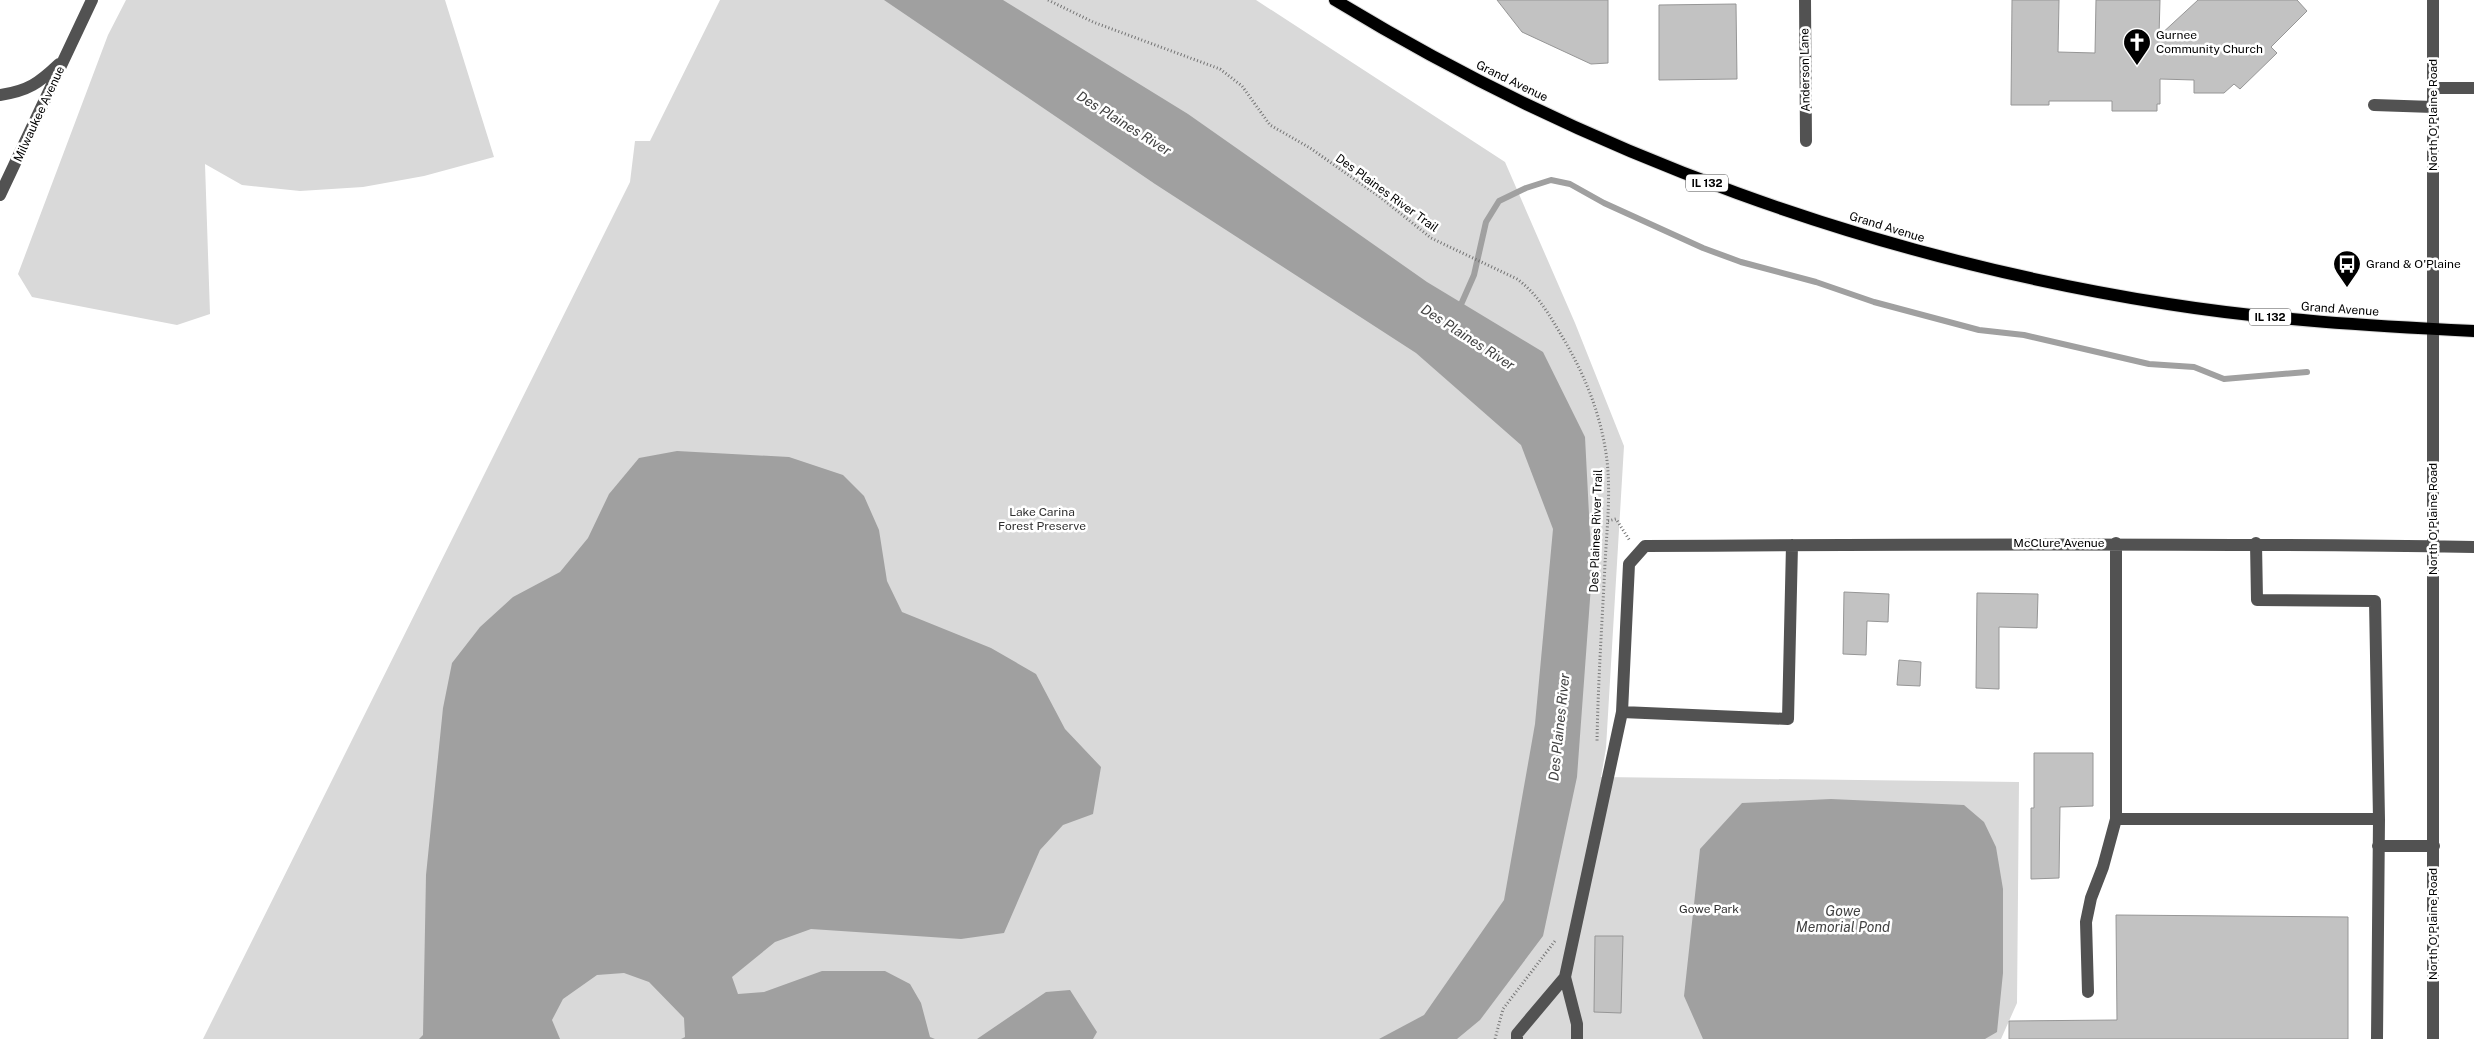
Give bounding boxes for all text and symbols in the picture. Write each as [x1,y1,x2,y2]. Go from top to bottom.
church icon: Gurnee Community Church [2122,27,2152,66]
street label: Anderson Lane [1797,28,1813,112]
place label: Gurnee Community Church [2156,28,2263,56]
street label: Grand Avenue [1474,58,1550,105]
street label: North O'Plaine Road [2426,59,2440,171]
street label: Milwaukee Avenue [11,64,67,164]
water label: Des Plaines River [1074,88,1175,159]
street label: Des Plaines River Trail [1333,151,1441,235]
road number: IL 132 [1686,174,1728,192]
street label: Grand Avenue [1848,209,1927,245]
bus stop icon: Grand & O'Plaine [2332,249,2362,288]
place label: Grand & O'Plaine [2366,257,2461,271]
street label: Grand Avenue [2301,299,2380,319]
water label: Des Plaines River [1418,301,1518,374]
road number: IL 132 [2249,308,2291,326]
street label: North O'Plaine Road [2426,463,2440,575]
street label: Des Plaines River Trail [1587,469,1605,593]
park label: Lake Carina Forest Preserve [998,505,1086,533]
street label: McClure Avenue [2013,536,2105,550]
water label: Des Plaines River [1545,672,1573,782]
street label: North O'Plaine Road [2426,868,2440,980]
park label: Gowe Park [1679,902,1739,916]
water label: Gowe Memorial Pond [1796,903,1890,935]

